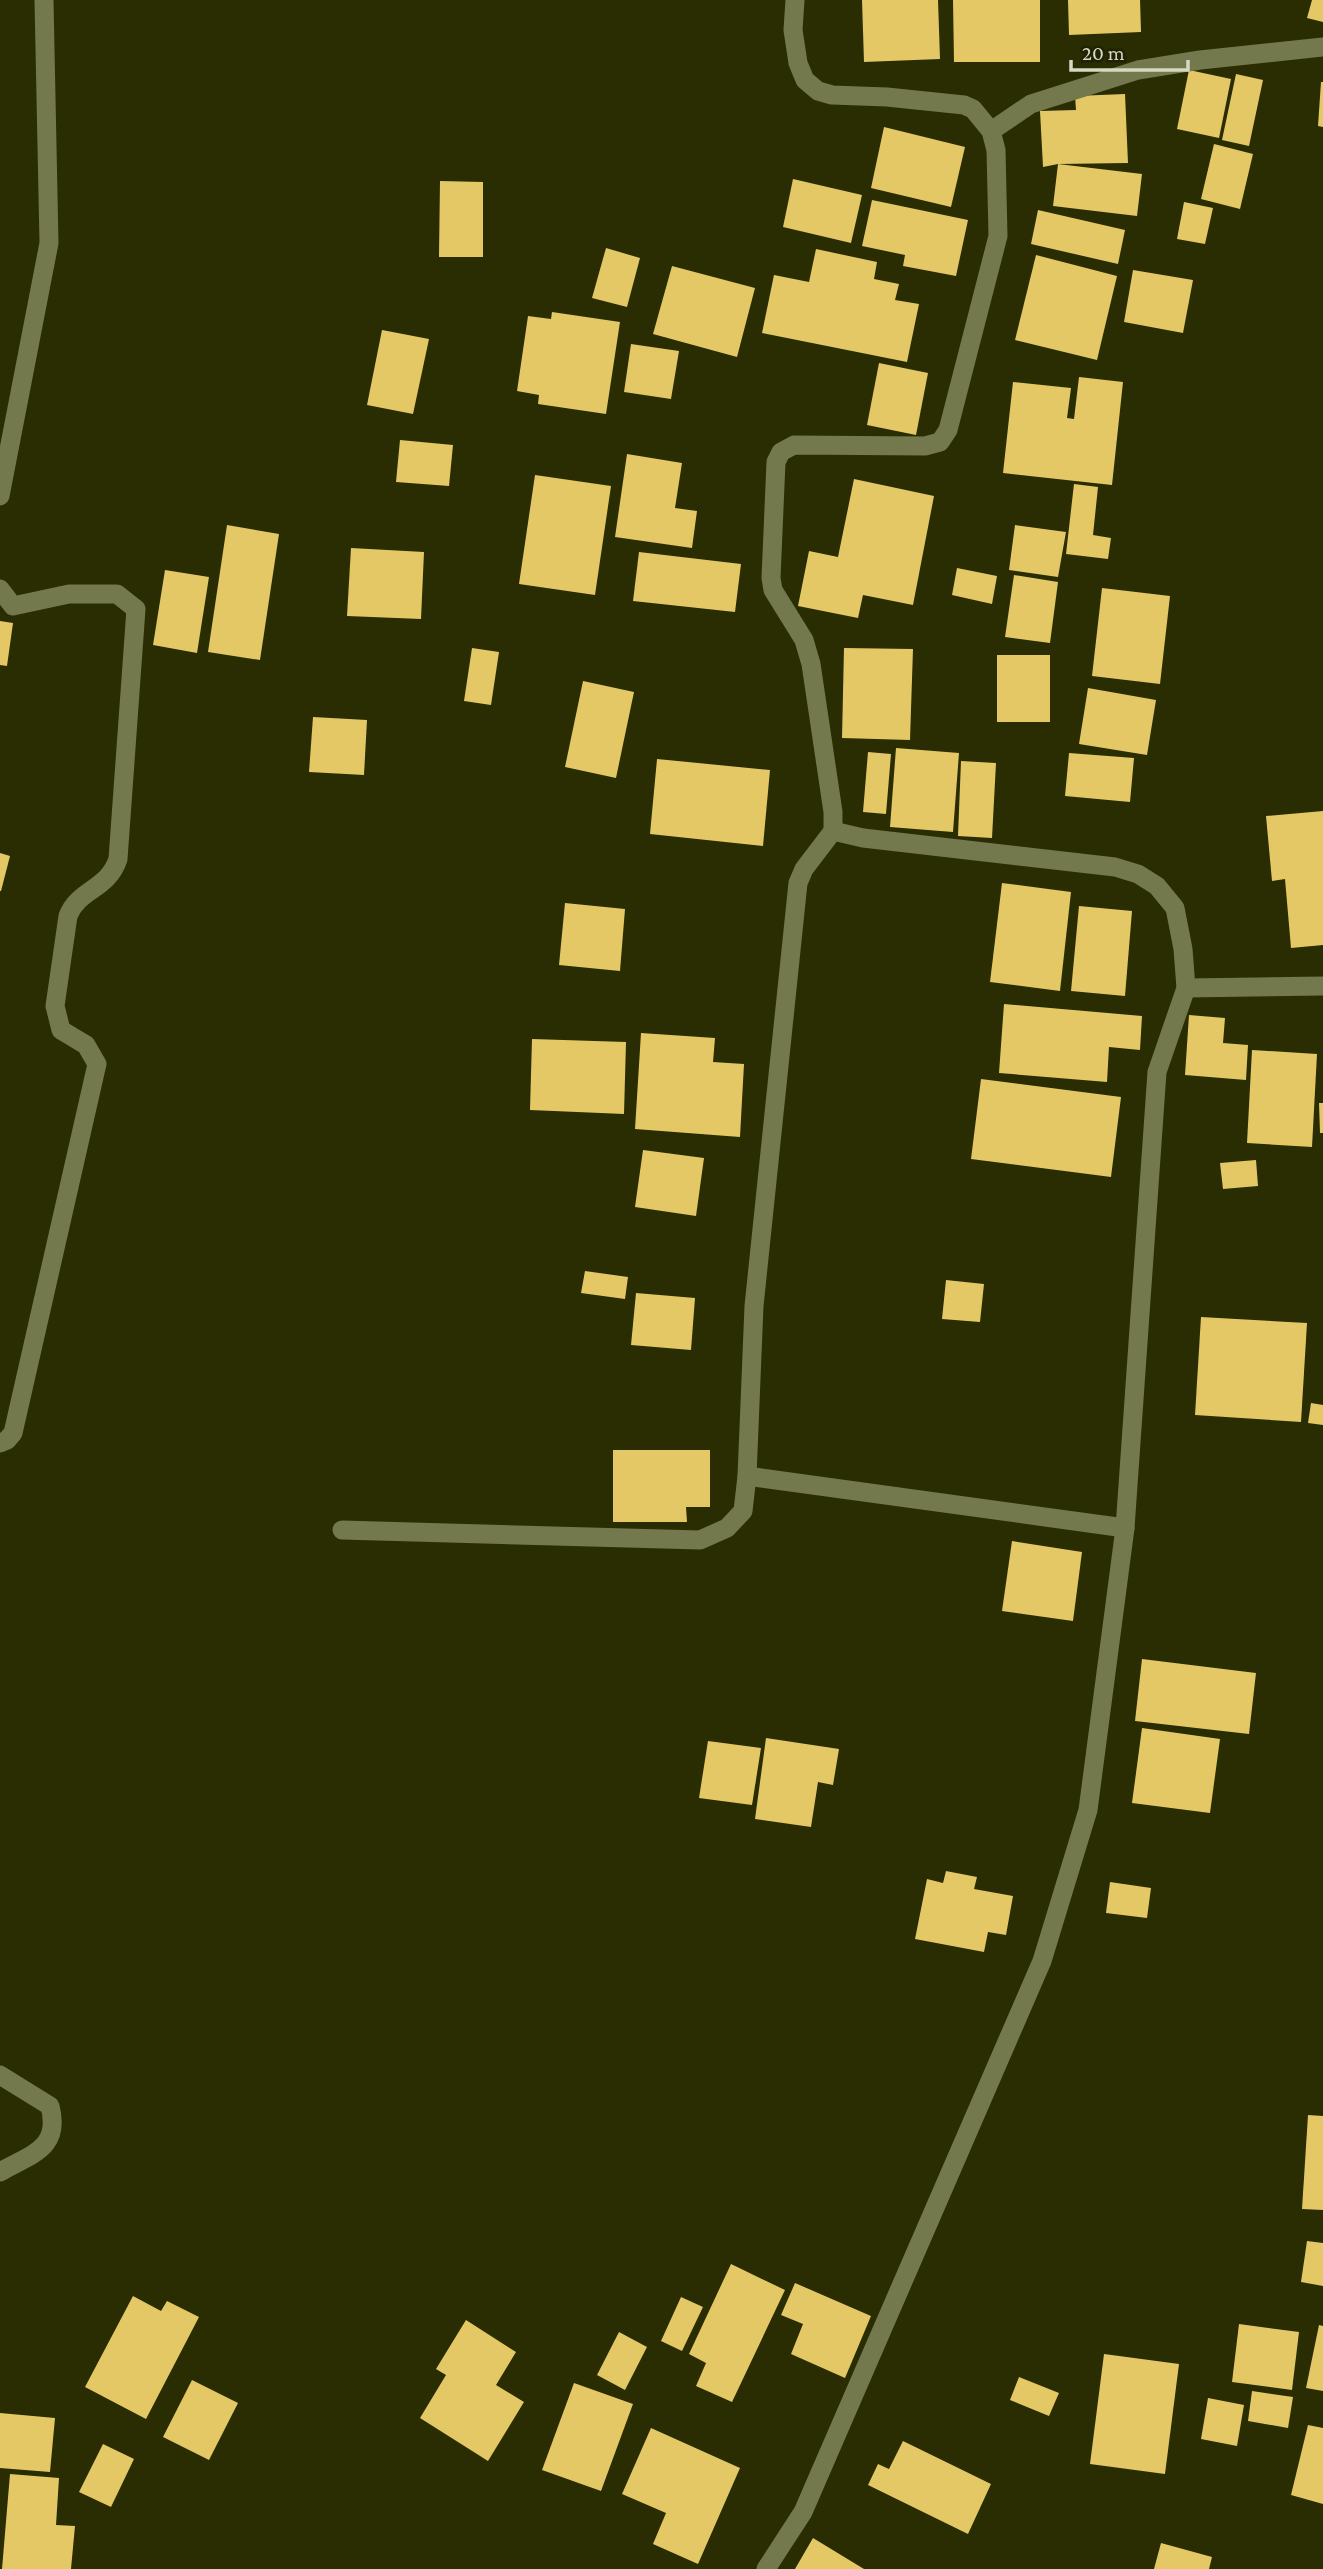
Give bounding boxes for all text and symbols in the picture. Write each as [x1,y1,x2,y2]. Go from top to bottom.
scale bar [1071,28,1188,72]
text: 20 m [1082,41,1125,65]

